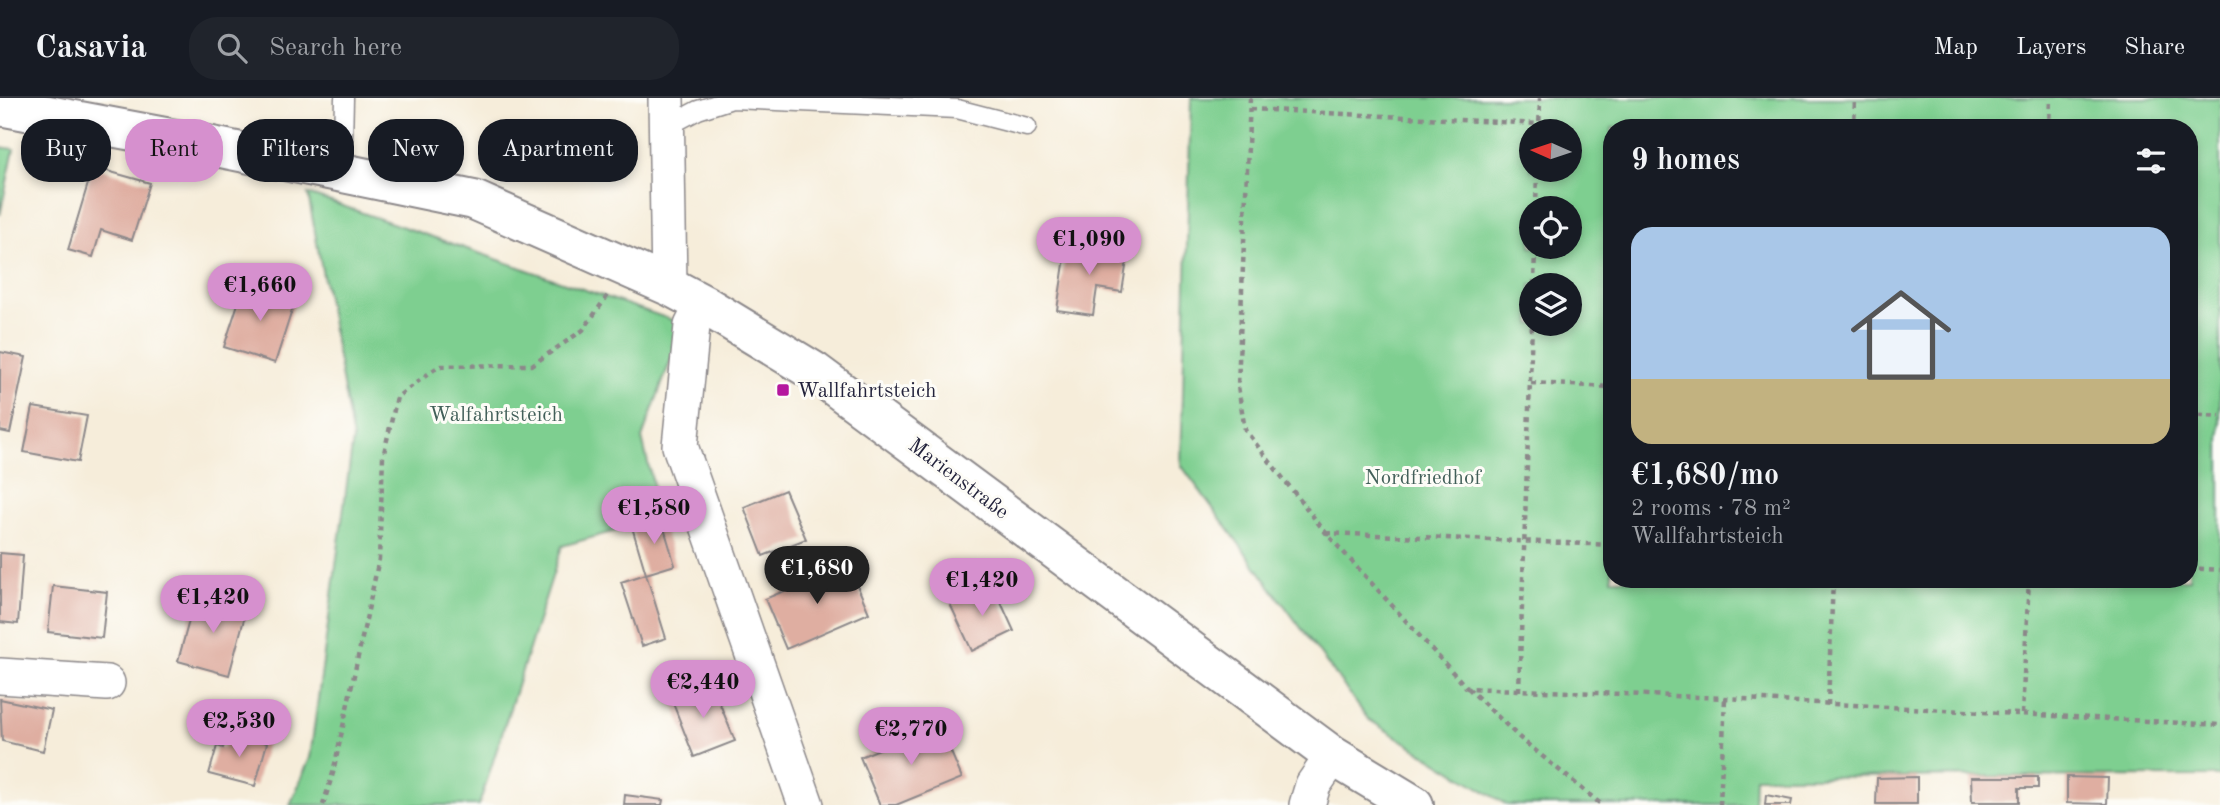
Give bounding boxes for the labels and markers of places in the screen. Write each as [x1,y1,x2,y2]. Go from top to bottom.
pin: €1,090 [1032,218,1146,277]
pin: €1,660 [203,264,317,323]
place label: Wallfahrtsteich [797,381,937,402]
marker: Wallfahrtsteich [775,382,791,398]
pin: €1,580 [597,486,711,546]
pin: €1,680 [760,546,874,606]
pin: €1,420 [925,559,1039,618]
pin: €1,420 [156,575,270,635]
pin: €2,440 [646,660,760,720]
pin: €2,530 [182,700,296,759]
pin: €2,770 [854,708,968,767]

